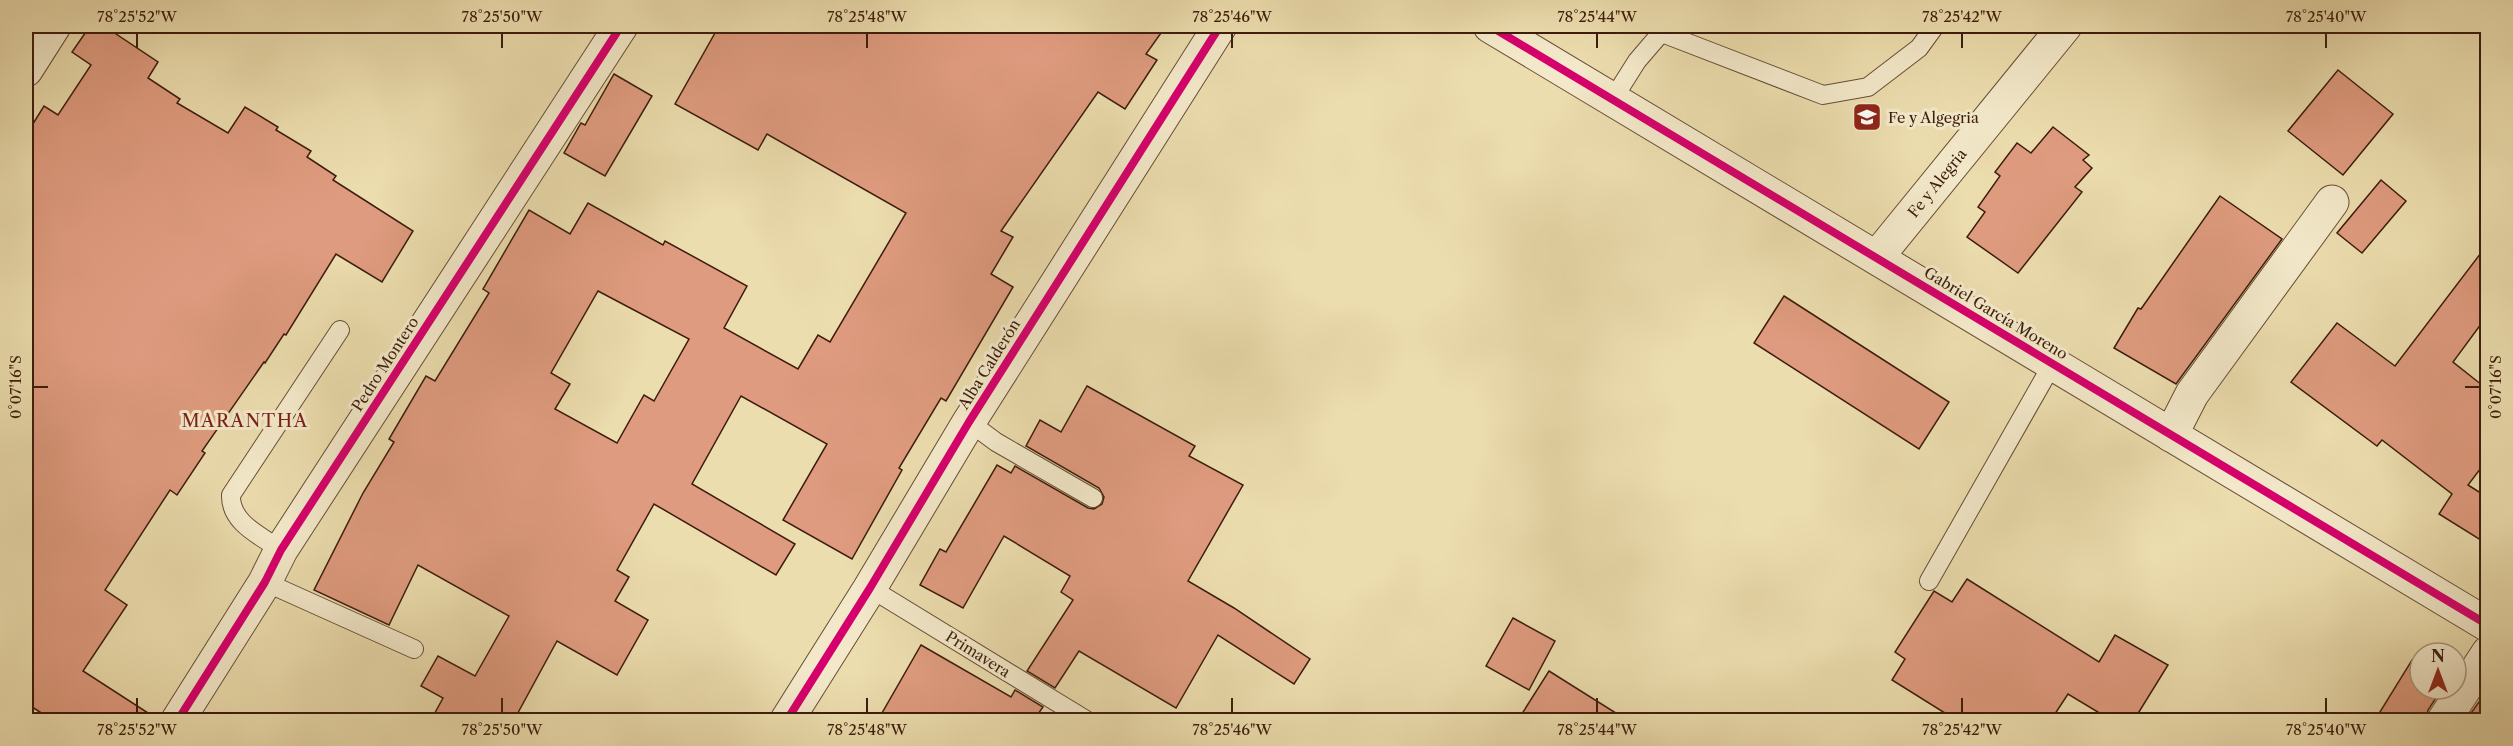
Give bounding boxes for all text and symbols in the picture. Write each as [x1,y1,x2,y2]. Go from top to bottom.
text: 78°25'52"W [97,7,178,26]
text: 78°25'50"W [462,7,543,26]
text: 78°25'48"W [827,7,908,26]
text: 78°25'46"W [1192,7,1272,26]
text: 78°25'44"W [1557,7,1637,26]
text: 78°25'42"W [1922,7,2002,26]
text: 78°25'40"W [2286,7,2367,26]
school or university icon: Fe y Algegria [1851,101,1883,133]
place label: Fe y Algegria [1888,108,1979,127]
street label: Fe y Alegria [1904,145,1971,221]
street label: Gabriel García Moreno [1921,263,2071,363]
street label: Pedro Montero [347,313,423,415]
street label: Alba Calderón [953,315,1025,413]
text: 0°07'16"S [6,355,25,419]
text: 0°07'16"S [2486,355,2505,419]
district label: MARANTHA [181,410,309,432]
street label: Primavera [942,627,1014,681]
north arrow [2408,641,2468,701]
text: N [2431,646,2445,666]
text: 78°25'52"W [97,720,178,739]
text: 78°25'50"W [462,720,543,739]
text: 78°25'48"W [827,720,908,739]
text: 78°25'46"W [1192,720,1272,739]
text: 78°25'44"W [1557,720,1637,739]
text: 78°25'42"W [1922,720,2002,739]
text: 78°25'40"W [2286,720,2367,739]

